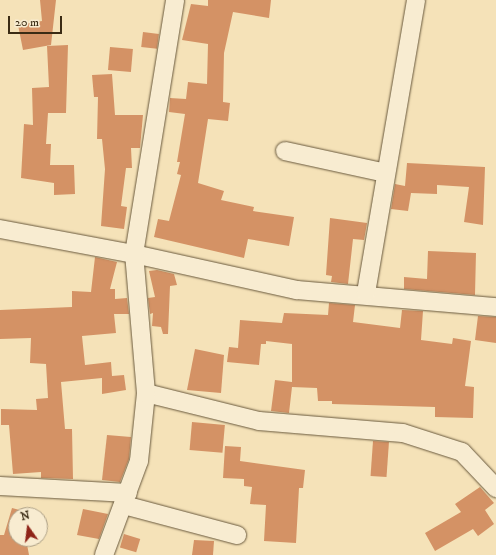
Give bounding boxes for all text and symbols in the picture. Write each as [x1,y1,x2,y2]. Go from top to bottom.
scale bar [10,8,64,34]
text: 20 m [15,15,39,30]
north arrow [8,507,48,547]
text: N [19,508,31,524]

